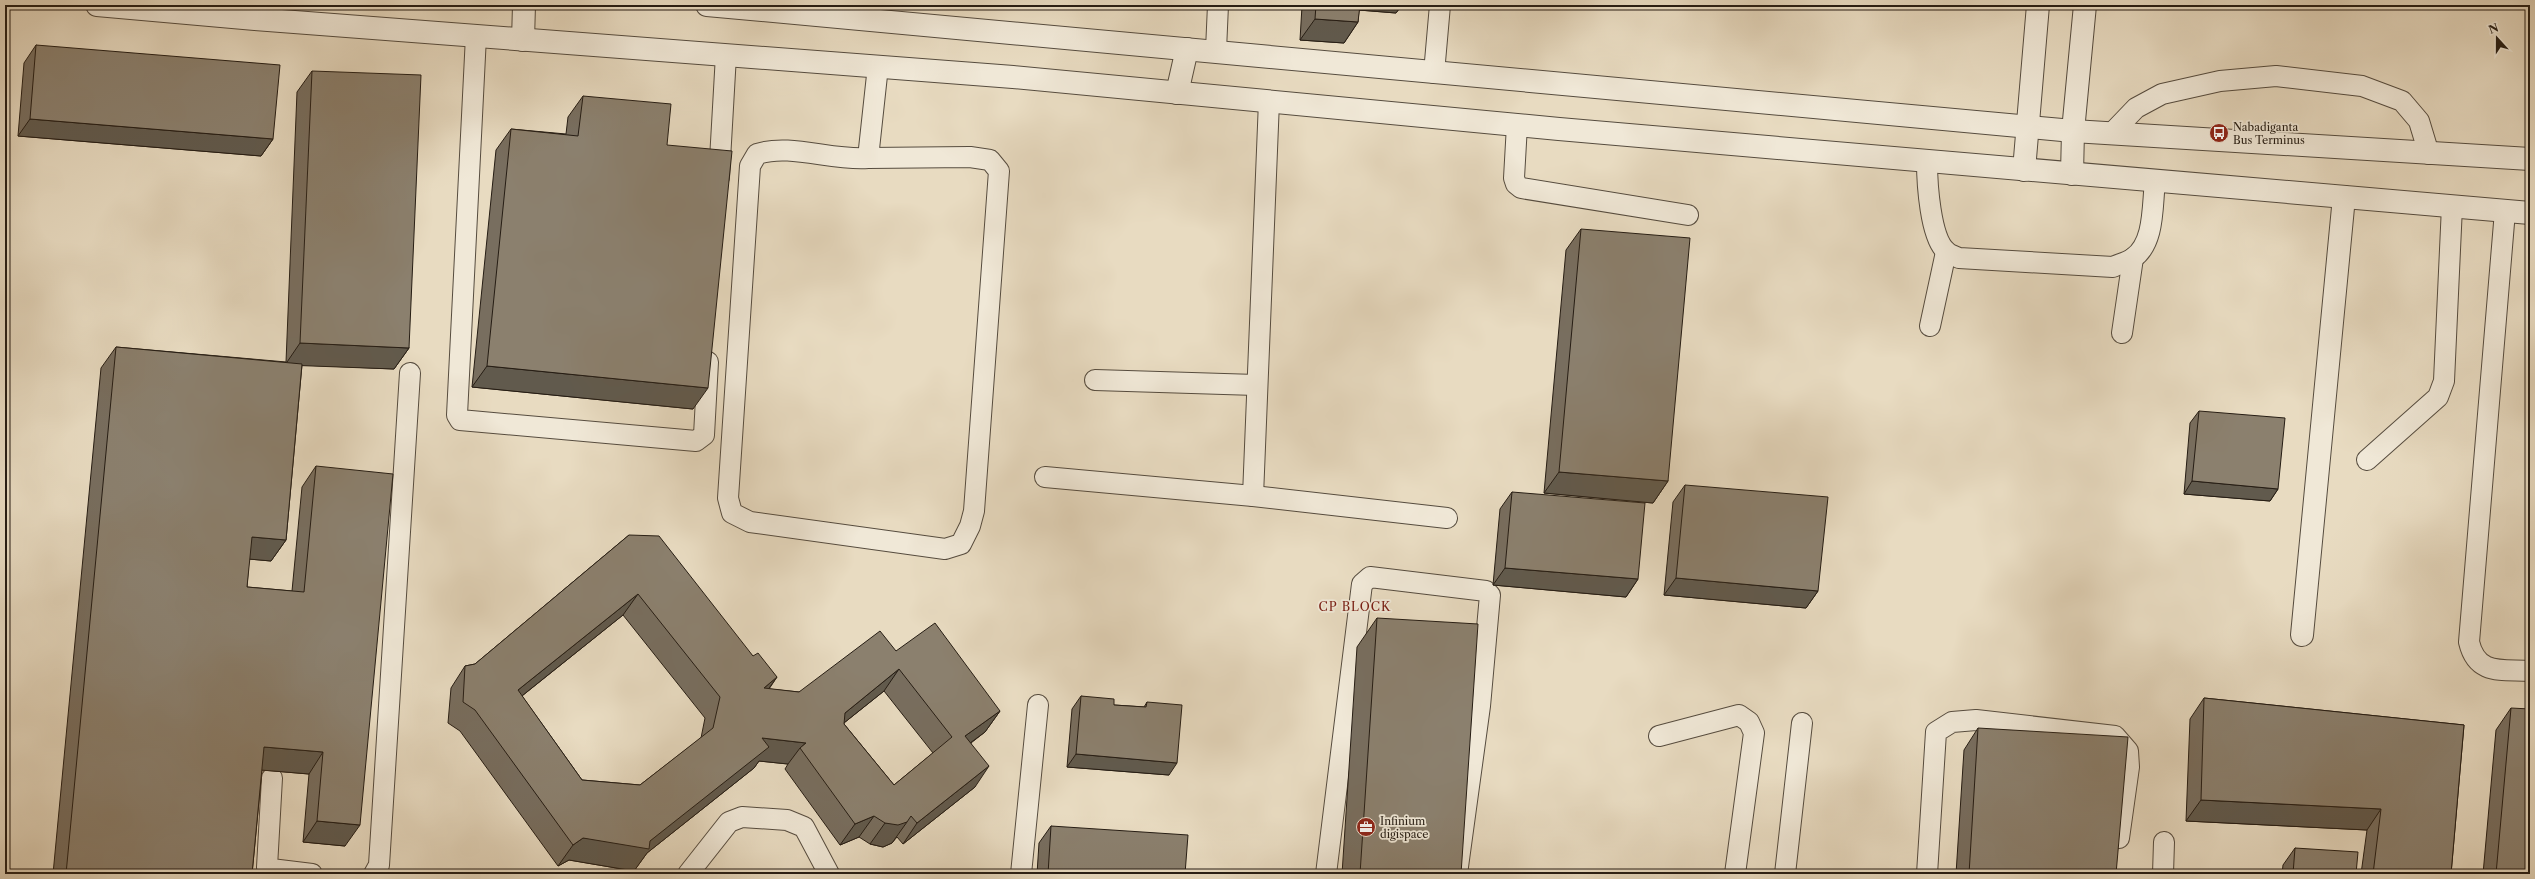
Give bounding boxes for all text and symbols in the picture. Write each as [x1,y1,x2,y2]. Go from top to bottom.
north arrow [2477,18,2517,58]
text: N [2486,20,2501,37]
place label: Nabadiganta Bus Terminus [2233,120,2305,147]
bus stop icon: Nabadiganta Bus Terminus [2208,122,2230,144]
district label: CP BLOCK [1319,599,1391,614]
place label: Infinium digispace [1380,814,1429,841]
office icon: Infinium digispace [1355,816,1377,838]

